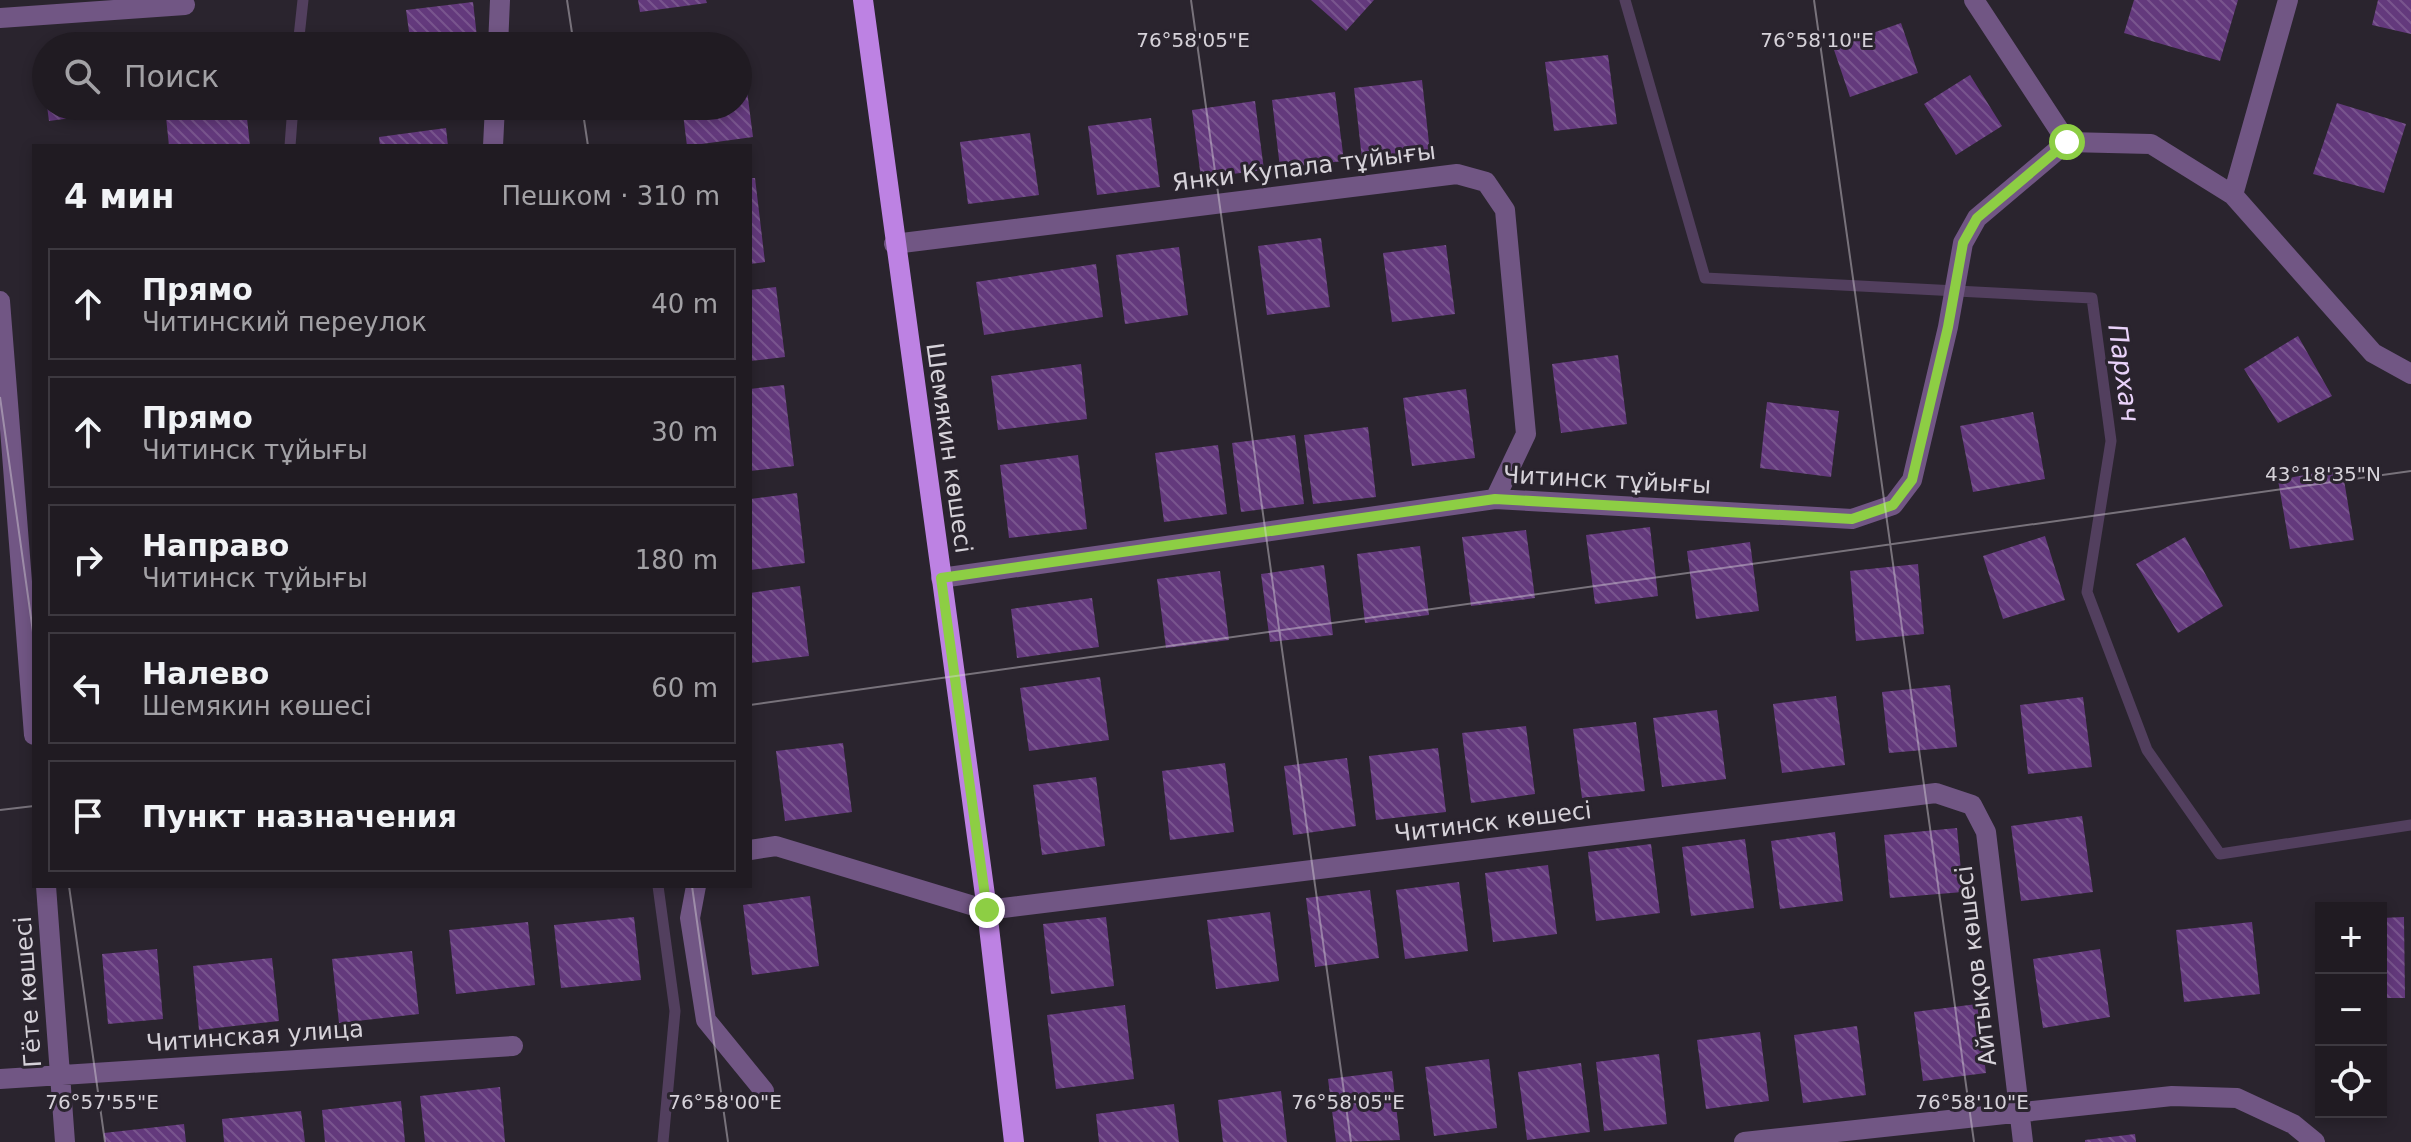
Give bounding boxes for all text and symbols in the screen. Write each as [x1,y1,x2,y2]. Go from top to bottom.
text: 76°58'05"E [1136,28,1250,52]
text: 76°58'10"E [1760,28,1874,52]
search box [32,32,752,120]
icon: search [60,54,104,98]
text: Поиск [124,59,219,94]
route start [2049,124,2085,160]
street label: Янки Купала тұйығы [1171,137,1437,197]
text: 4 мин [64,176,175,216]
text: Пешком · 310 m [501,181,720,211]
text: Прямо [142,272,253,307]
icon: ahead [66,282,110,326]
text: 40 m [651,289,718,319]
text: Читинский переулок [142,307,427,337]
water label: Пархач [2102,322,2146,424]
street label: Шемякин көшесі [920,341,978,555]
text: Прямо [142,400,253,435]
icon: ahead [66,410,110,454]
text: 30 m [651,417,718,447]
text: Читинск тұйығы [142,435,368,465]
street label: Читинск тұйығы [1502,461,1712,499]
text: 43°18'35"N [2265,462,2381,486]
text: Направо [142,528,289,563]
icon: right [66,538,110,582]
text: 180 m [635,545,718,575]
text: Читинск тұйығы [142,563,368,593]
text: Налево [142,656,269,691]
icon: left [66,666,110,710]
text: 60 m [651,673,718,703]
text: Шемякин көшесі [142,691,372,721]
icon: arrive [66,794,110,838]
street label: Читинск көшесі [1393,796,1593,848]
text: Пункт назначения [142,799,457,834]
street label: Айтықов көшесі [1950,864,2002,1068]
route end [969,892,1005,928]
map controls [2315,902,2387,1118]
button: + [2315,902,2387,974]
street label: Гёте көшесі [9,915,47,1069]
button: − [2315,974,2387,1046]
street label: Читинская улица [145,1014,365,1058]
button: locate [2315,1046,2387,1118]
text: 76°57'55"E [45,1090,159,1114]
text: 76°58'00"E [668,1090,782,1114]
text: 76°58'05"E [1291,1090,1405,1114]
text: 76°58'10"E [1915,1090,2029,1114]

